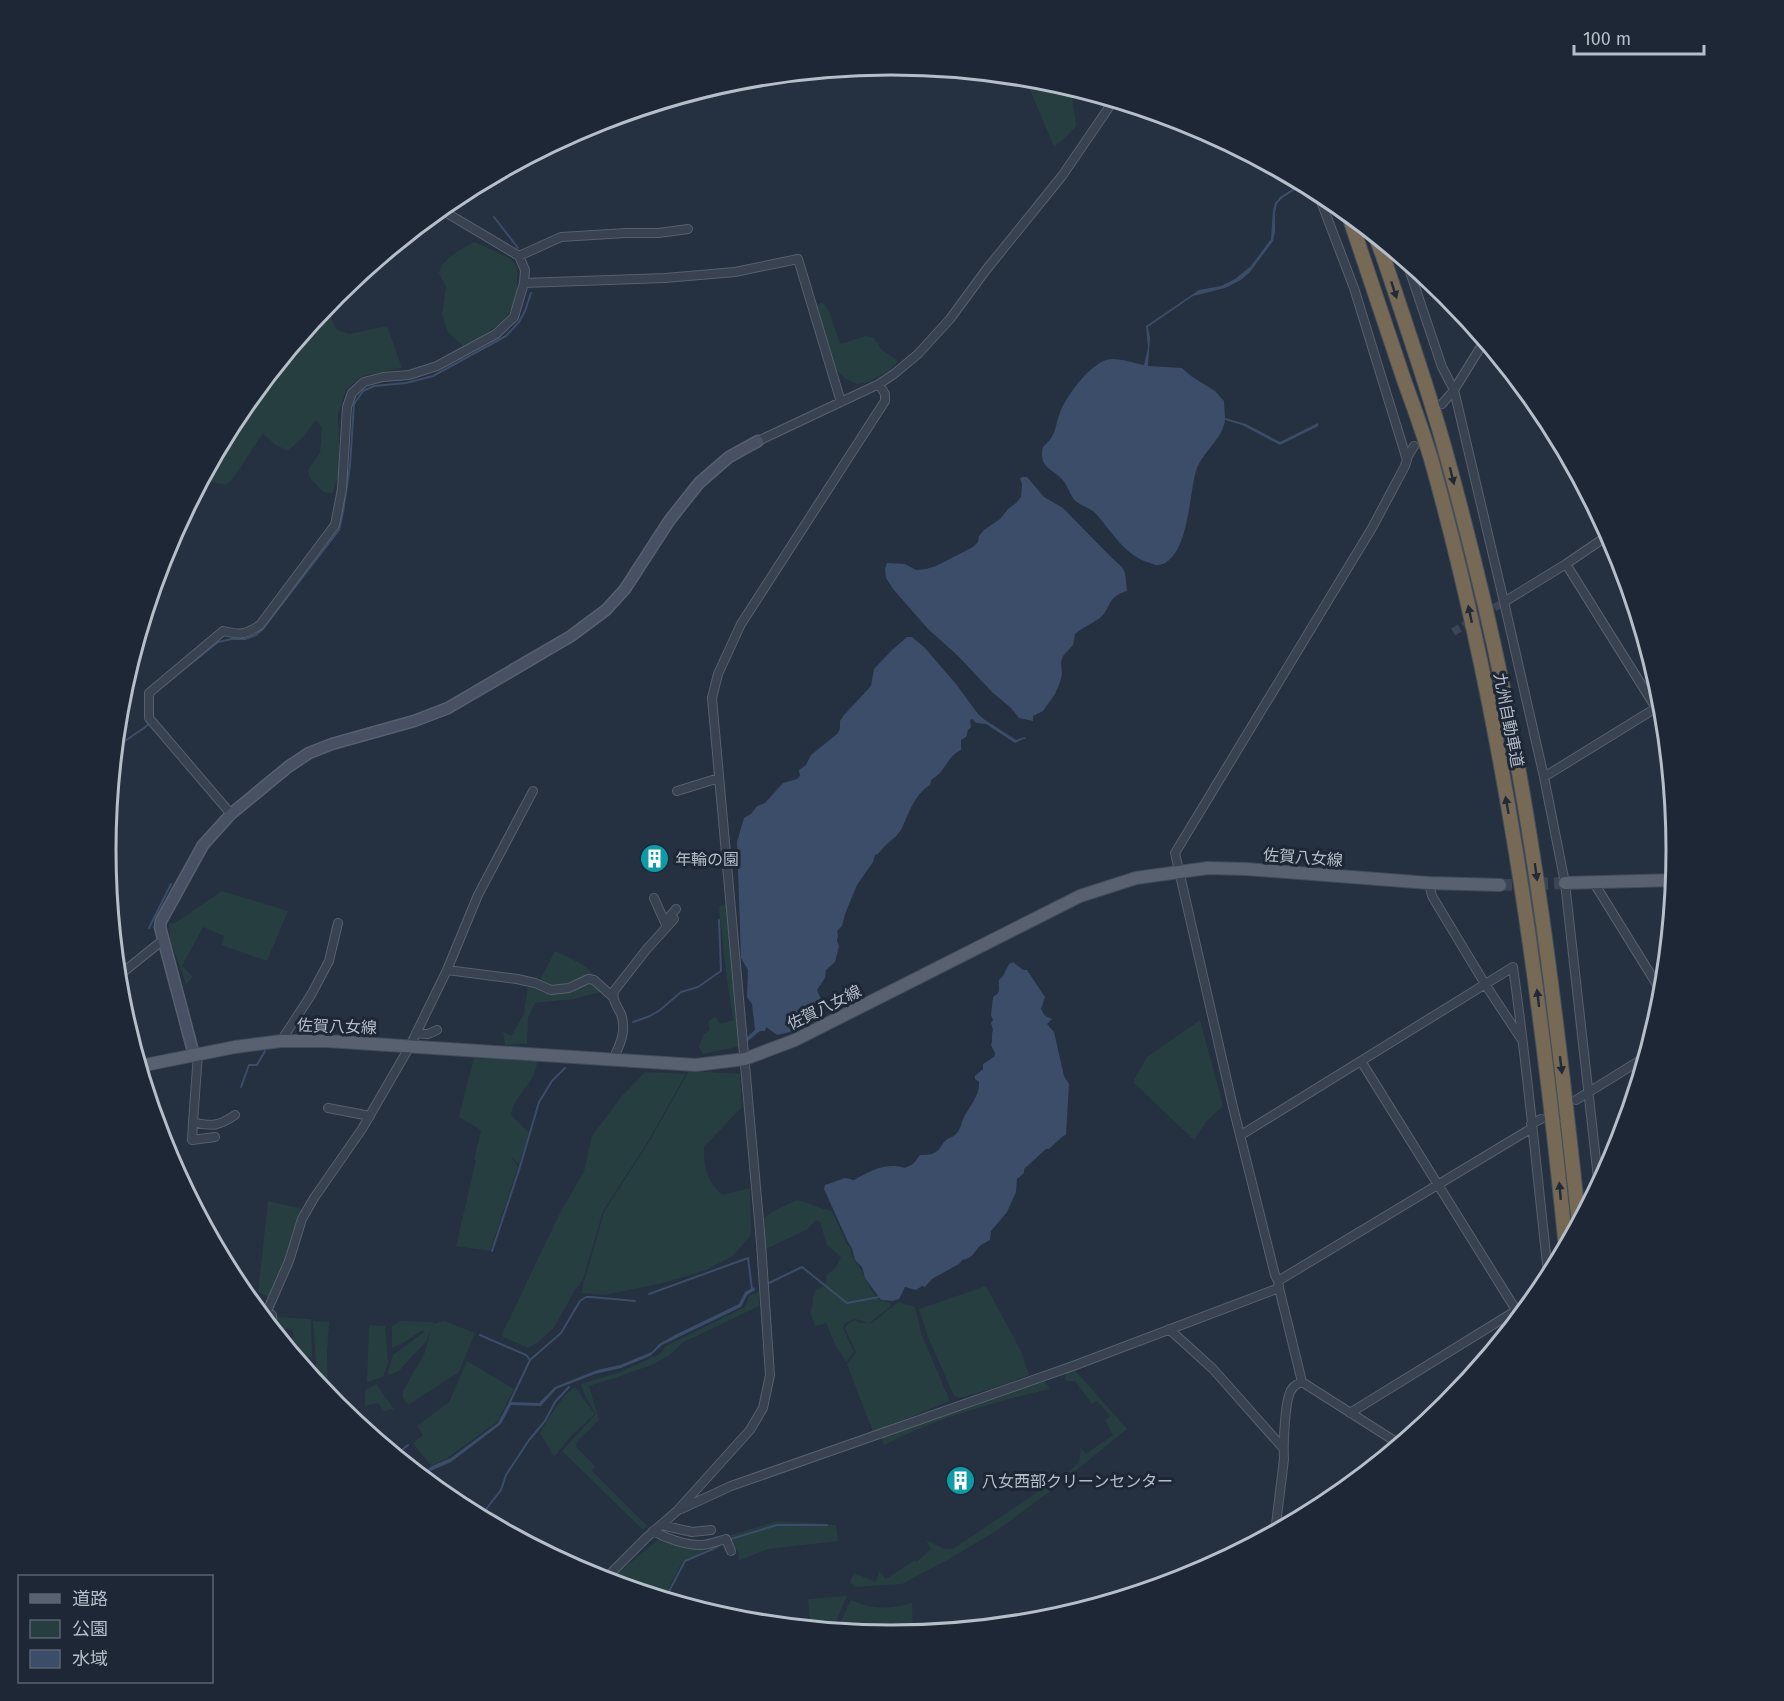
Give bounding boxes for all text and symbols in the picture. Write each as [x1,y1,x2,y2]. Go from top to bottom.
scale bar [1574,18,1704,56]
text: 100 m [1583,28,1631,50]
one-way arrow [1390,281,1399,299]
one-way arrow [1447,467,1457,485]
one-way arrow [1465,604,1475,623]
street label: 九州自動車道 [1490,671,1527,769]
one-way arrow [1503,795,1512,814]
building icon: 年輪の園 [638,843,670,875]
street label: 佐賀八女線 [1262,845,1344,870]
place label: 年輪の園 [675,850,739,869]
one-way arrow [1532,863,1541,882]
street label: 佐賀八女線 [784,981,864,1034]
one-way arrow [1533,988,1543,1007]
street label: 佐賀八女線 [297,1016,377,1037]
one-way arrow [1557,1056,1566,1075]
one-way arrow [1555,1182,1565,1201]
building icon: 八女西部クリーンセンター [945,1465,977,1497]
place label: 八女西部クリーンセンター [982,1472,1173,1491]
legend [18,1575,213,1683]
text: 道路 [72,1588,108,1610]
text: 公園 [72,1618,108,1640]
text: 水域 [72,1648,108,1670]

